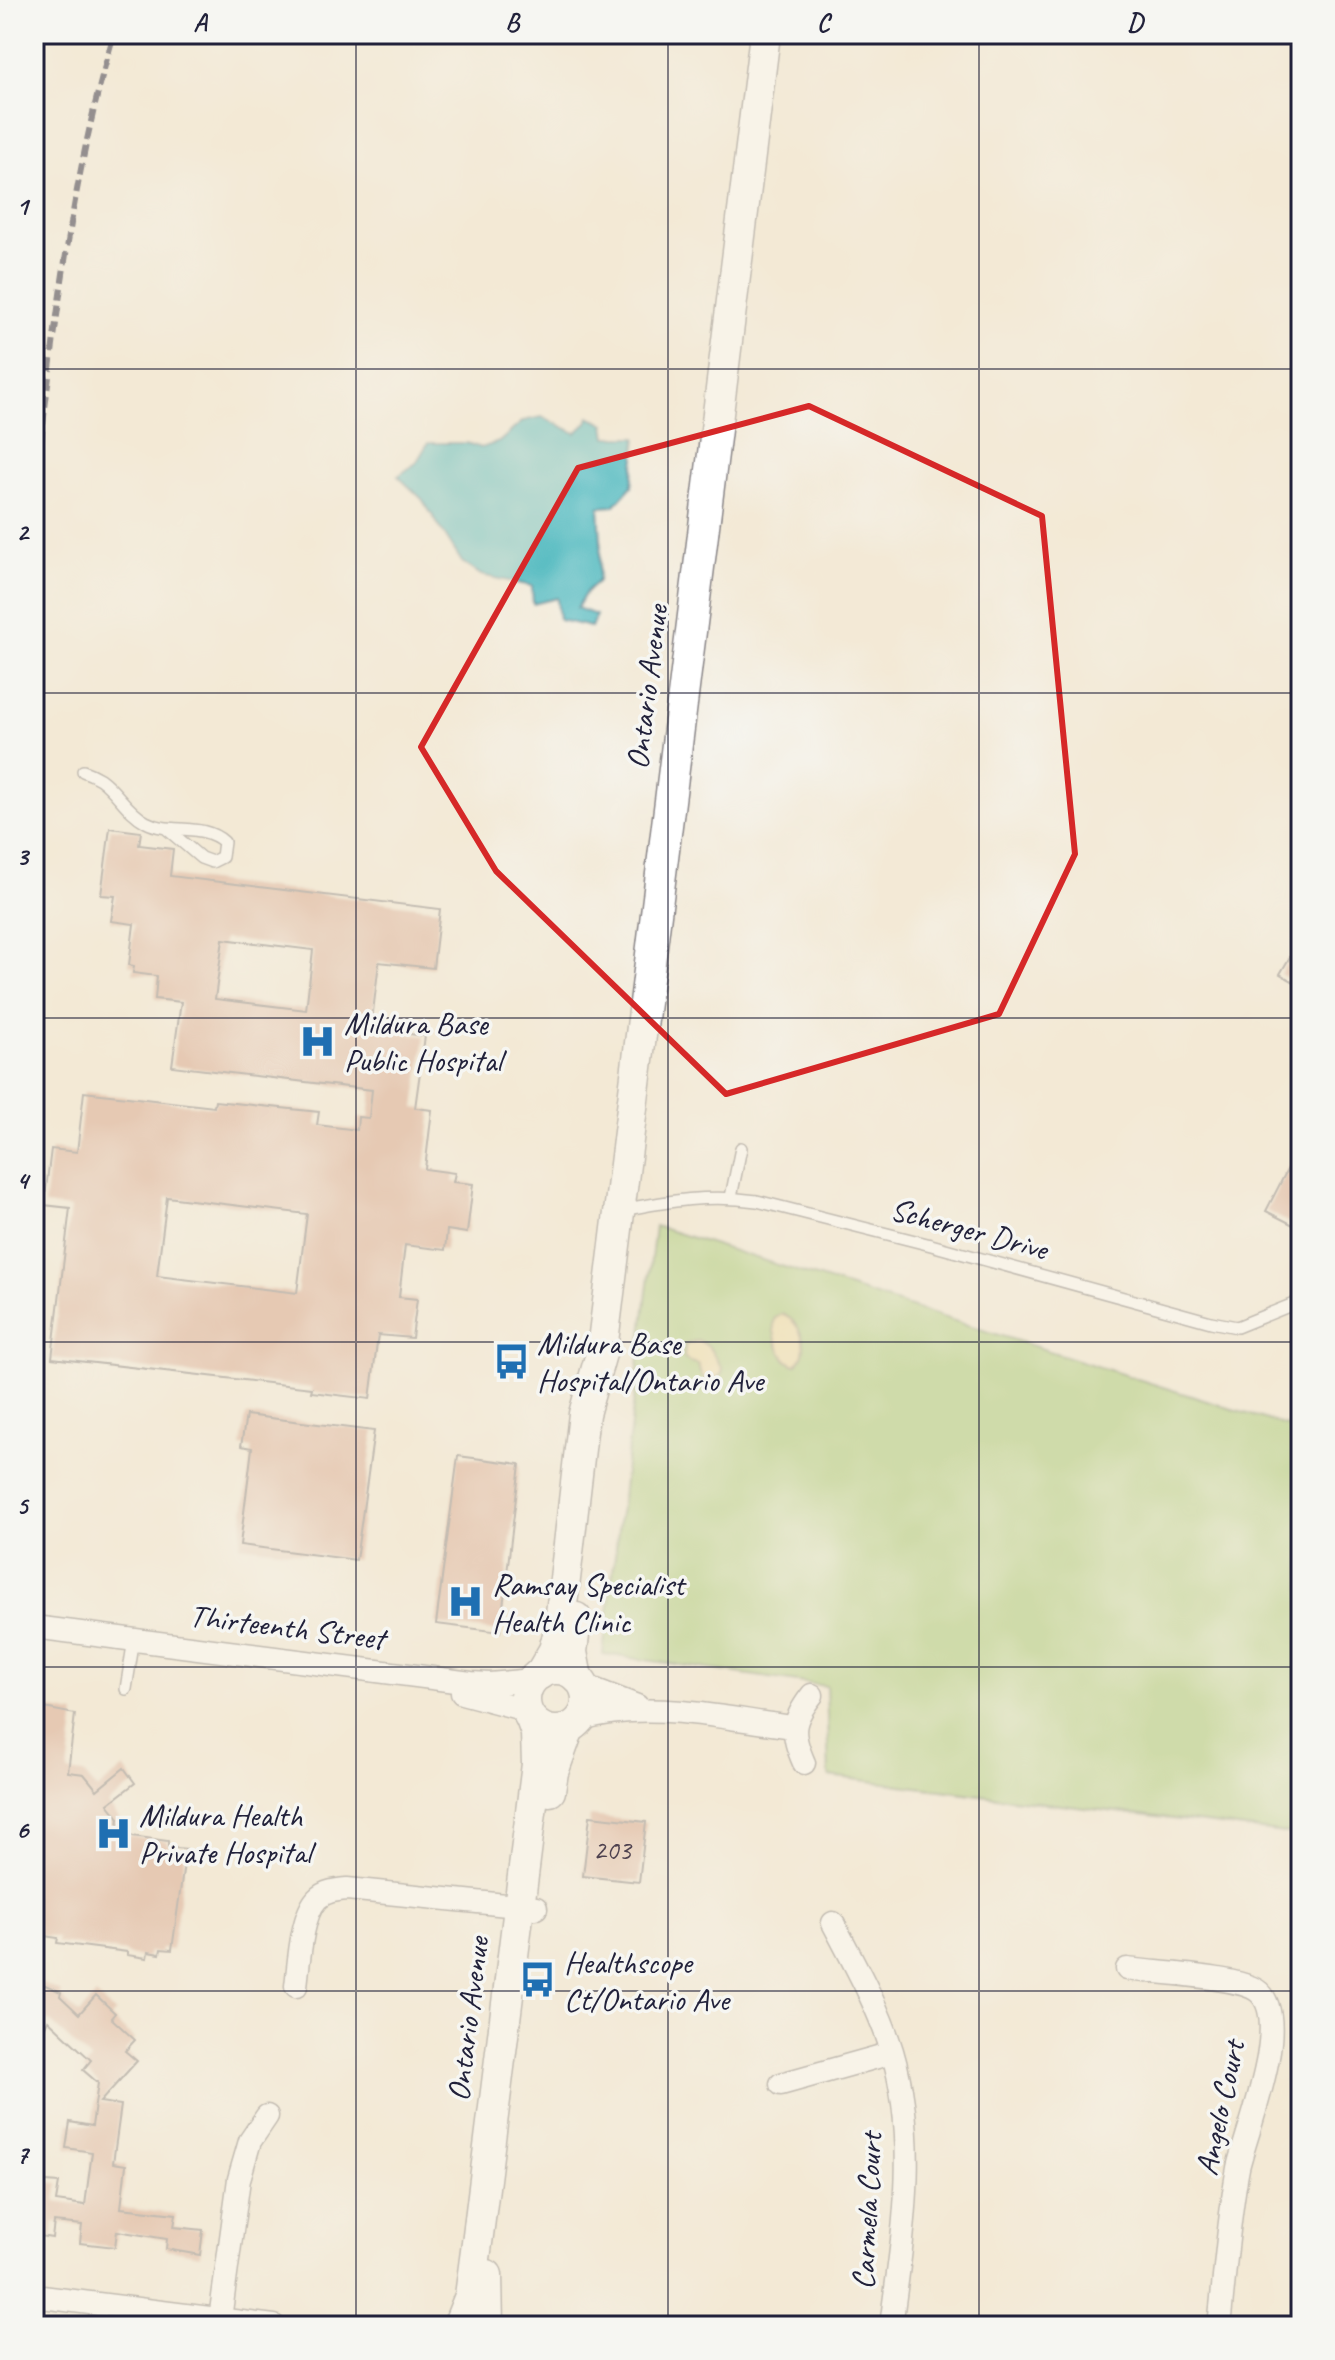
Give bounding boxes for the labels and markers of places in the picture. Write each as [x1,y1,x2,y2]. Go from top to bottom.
place label: Mildura Base Public Hospital [344,1003,507,1081]
hospital icon: Mildura Base Public Hospital [299,1022,337,1060]
place label: Mildura Base Hospital/Ontario Ave [537,1323,766,1401]
bus stop icon: Mildura Base Hospital/Ontario Ave [492,1342,530,1380]
place label: Ramsay Specialist Health Clinic [492,1564,688,1642]
hospital icon: Ramsay Specialist Health Clinic [447,1583,485,1621]
place label: Mildura Health Private Hospital [139,1795,317,1873]
hospital icon: Mildura Health Private Hospital [94,1814,132,1852]
place label: Healthscope Ct/Ontario Ave [564,1942,731,2020]
bus stop icon: Healthscope Ct/Ontario Ave [519,1961,557,1999]

